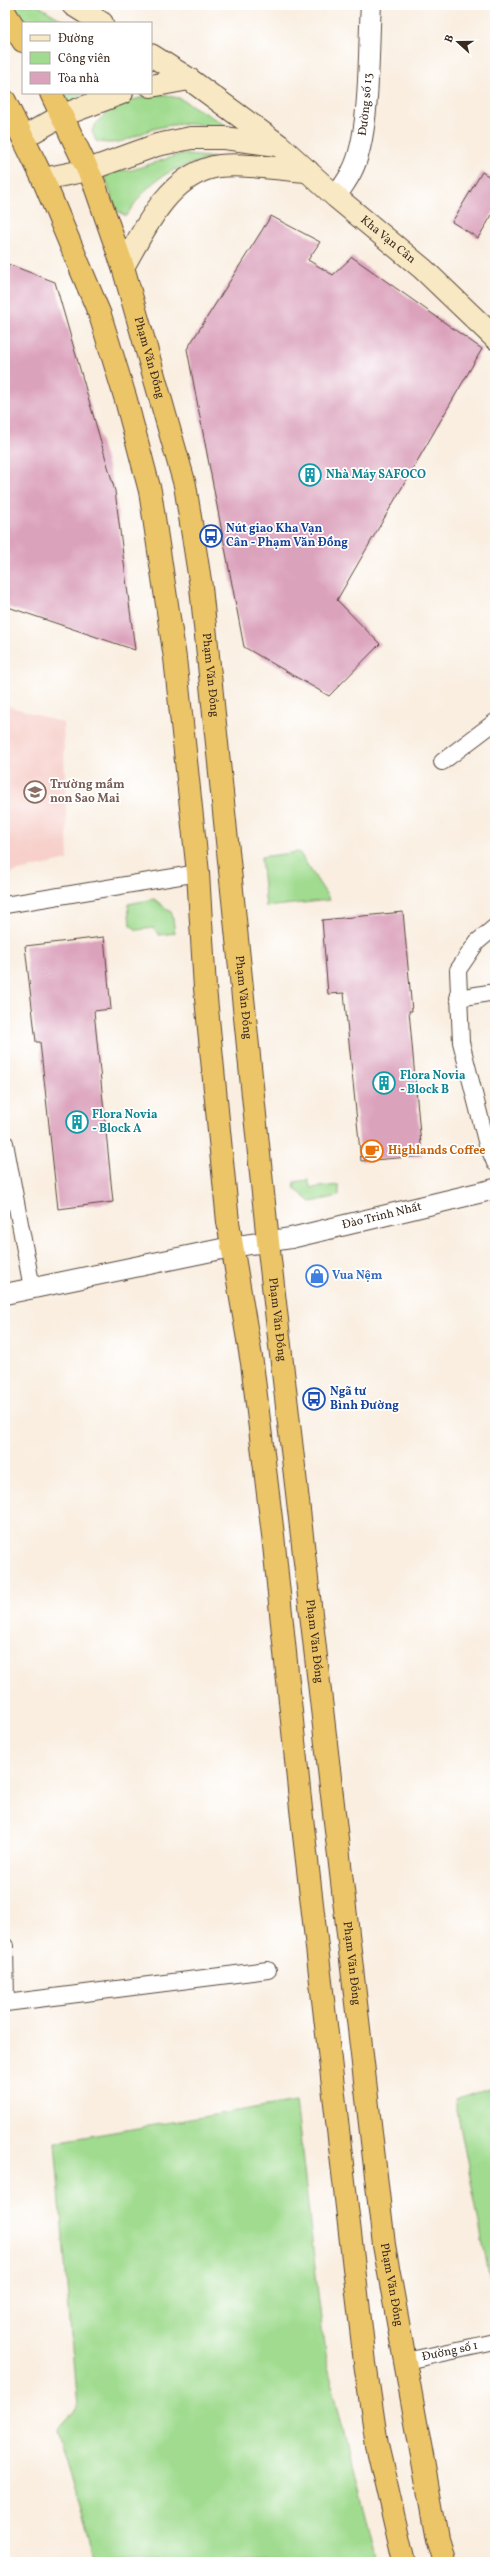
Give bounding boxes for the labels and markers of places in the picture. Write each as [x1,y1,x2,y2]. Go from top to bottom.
building icon: Nhà Máy SAFOCO [297,462,323,488]
place label: Nhà Máy SAFOCO [326,467,426,483]
place label: Nút giao Kha Vạn Cân - Phạm Văn Đồng [226,521,348,551]
bus stop icon: Nút giao Kha Vạn Cân - Phạm Văn Đồng [198,523,224,549]
place label: Trường mầm non Sao Mai [50,777,125,807]
school or university icon: Trường mầm non Sao Mai [22,779,48,805]
place label: Flora Novia - Block B [400,1068,466,1098]
building icon: Flora Novia - Block B [371,1070,397,1096]
place label: Flora Novia - Block A [92,1107,158,1137]
building icon: Flora Novia - Block A [64,1109,90,1135]
cafe icon: Highlands Coffee [359,1138,385,1164]
place label: Highlands Coffee [388,1143,485,1159]
shop icon: Vua Nệm [304,1263,330,1289]
place label: Vua Nệm [332,1268,383,1284]
place label: Ngã tư Bình Đường [330,1384,399,1414]
bus stop icon: Ngã tư Bình Đường [301,1386,327,1412]

